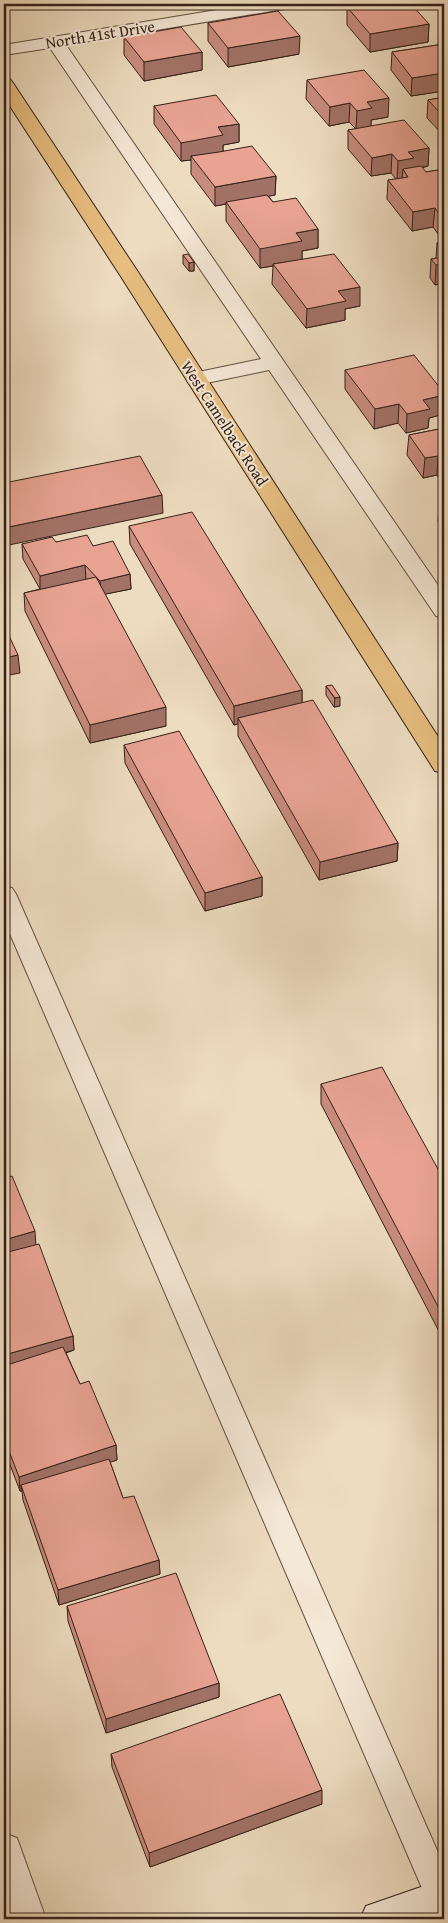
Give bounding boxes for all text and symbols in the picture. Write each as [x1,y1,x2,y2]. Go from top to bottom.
street label: North 41st Drive [44,14,156,54]
street label: West Camelback Road [175,356,275,491]

